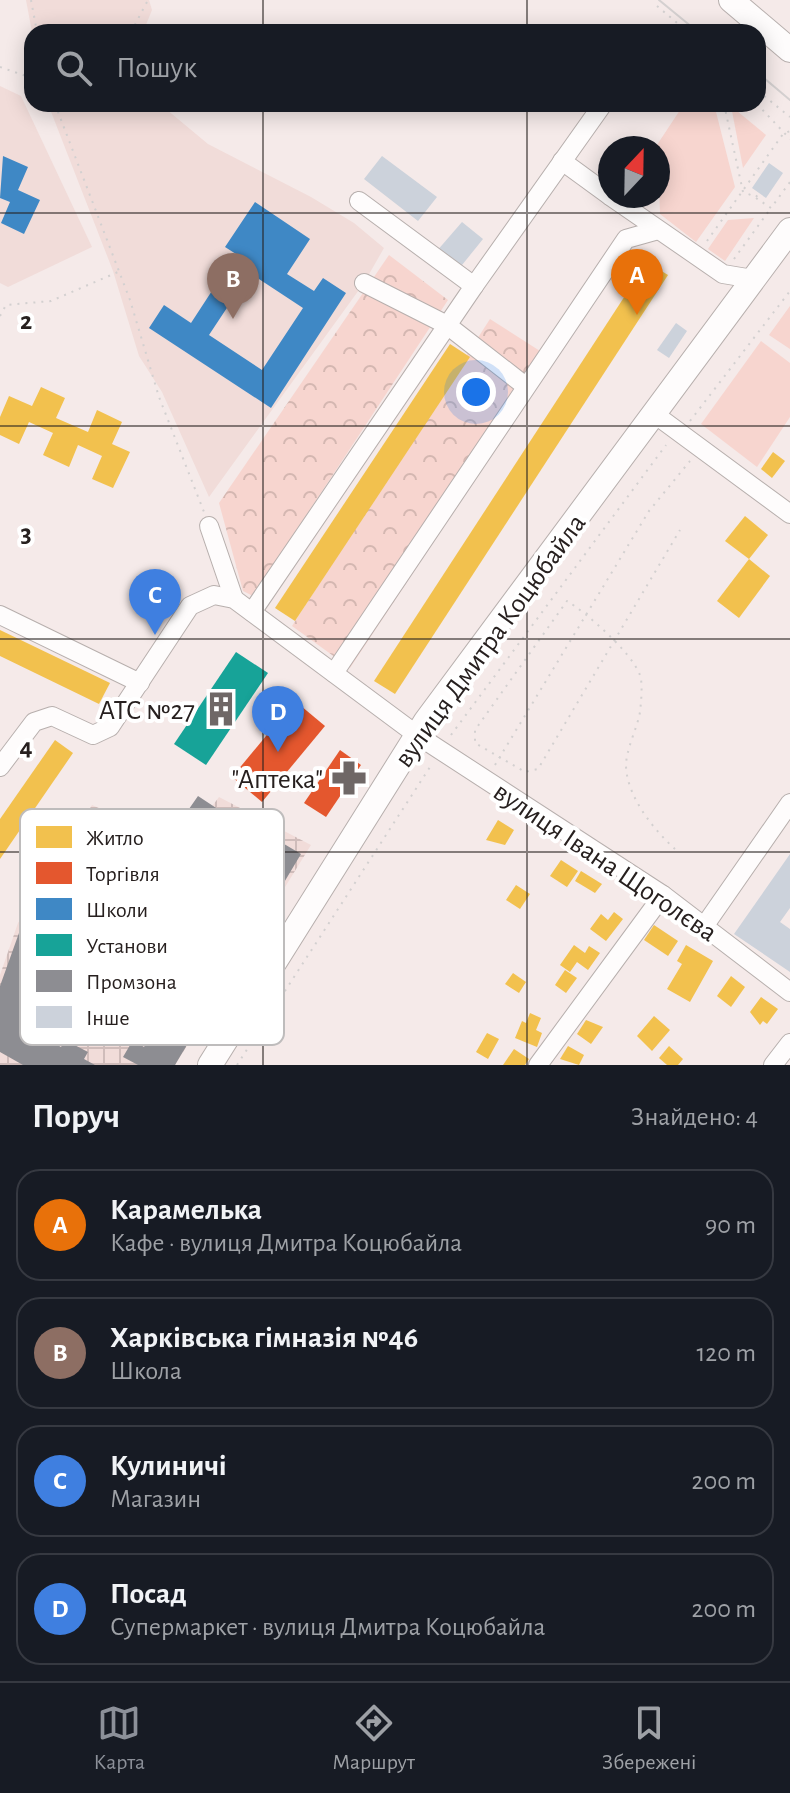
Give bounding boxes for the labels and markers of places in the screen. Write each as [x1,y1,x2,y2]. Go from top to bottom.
pin: A [611,249,663,315]
pin: B [207,253,259,319]
pin: C [129,569,181,635]
pin: D [252,686,304,752]
building icon: АТС №27 [202,690,240,728]
place label: АТС №27 [99,697,195,725]
pharmacy icon: "Аптека" [330,759,368,797]
place label: "Аптека" [232,766,323,794]

